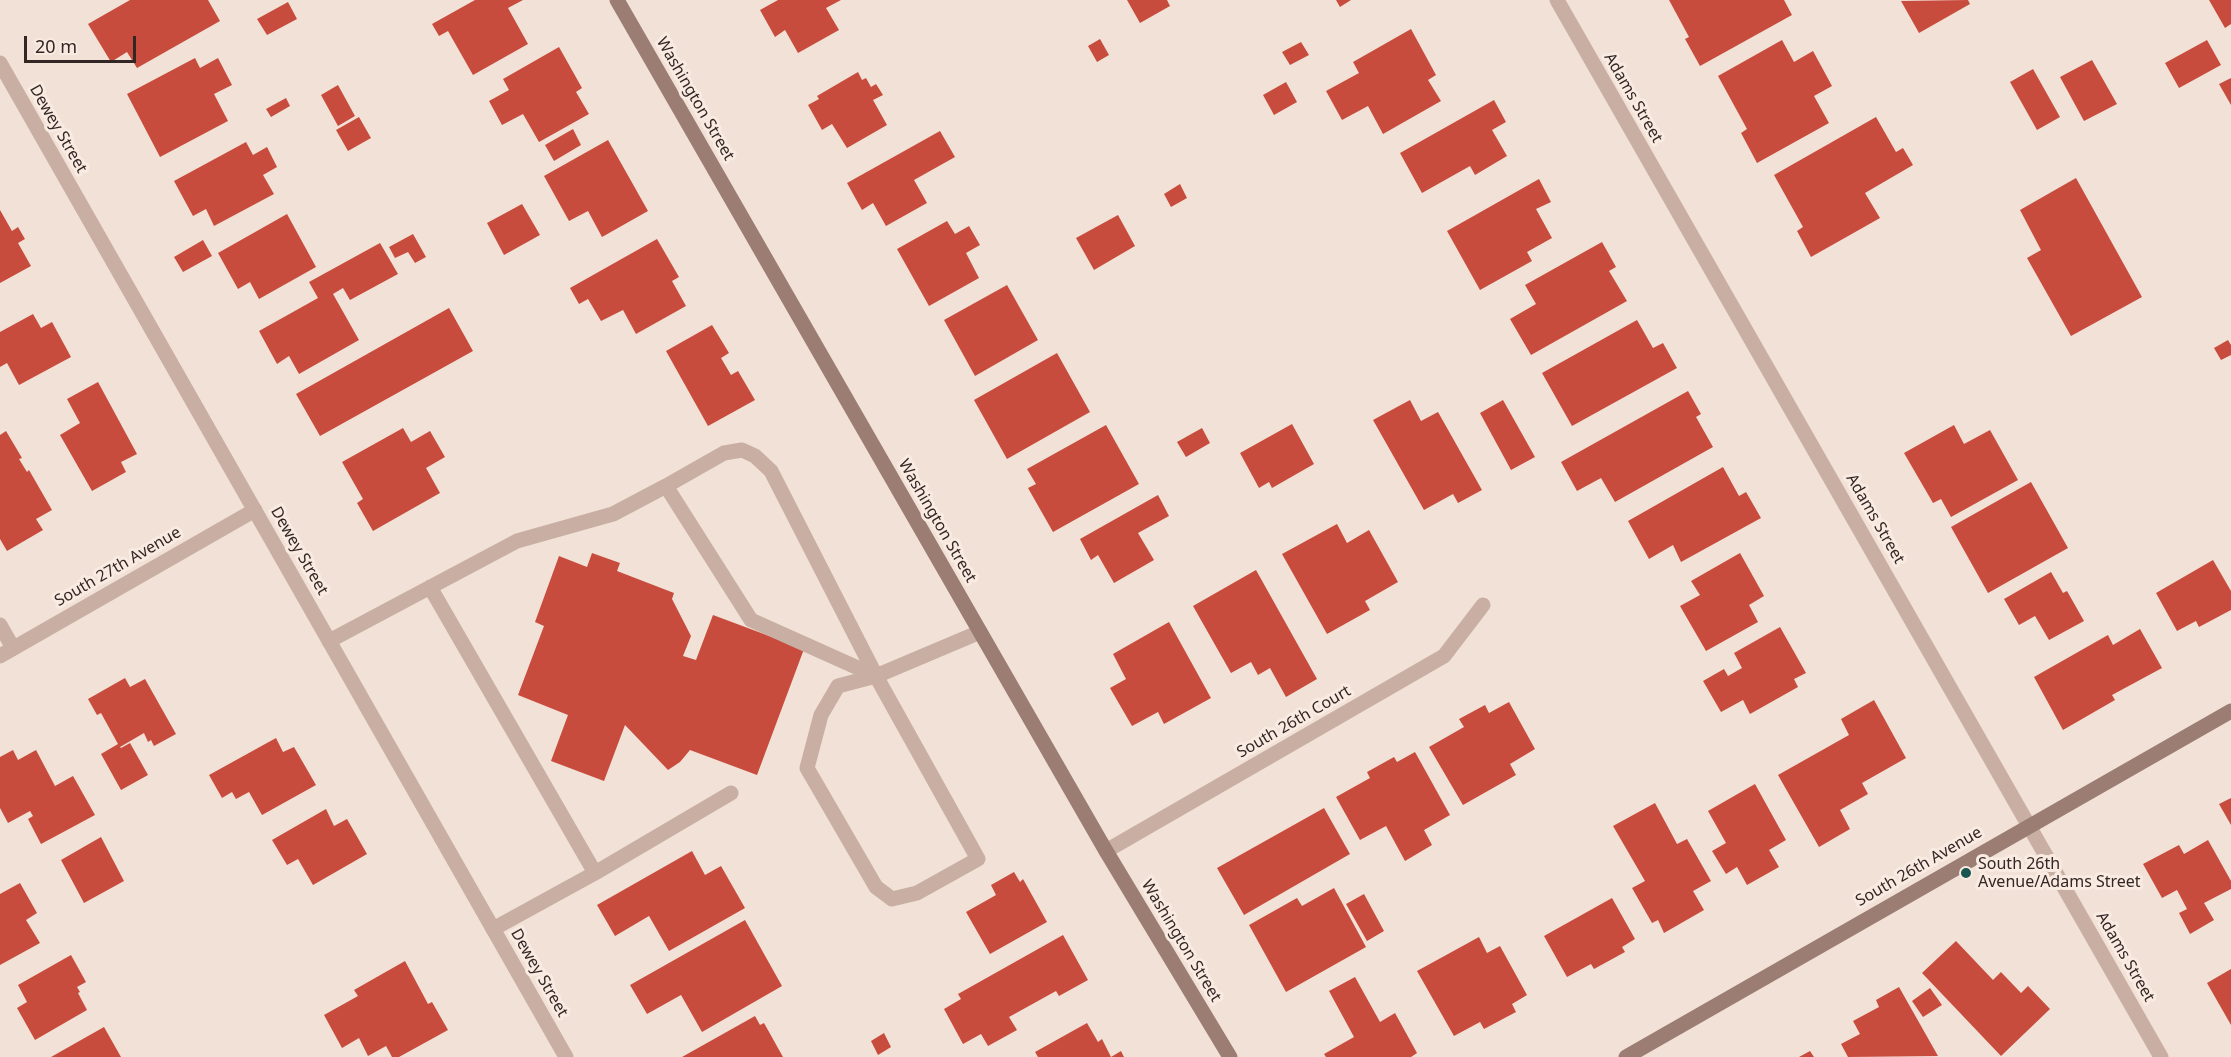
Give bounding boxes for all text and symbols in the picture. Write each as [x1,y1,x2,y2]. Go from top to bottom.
scale bar [27,24,140,62]
text: 20 m [35,34,77,58]
street label: Washington Street [652,34,738,164]
street label: Adams Street [1600,50,1666,146]
street label: Dewey Street [25,81,91,177]
street label: Washington Street [894,456,980,586]
street label: Adams Street [1842,471,1908,567]
street label: Dewey Street [266,503,332,599]
street label: South 27th Avenue [52,523,184,611]
street label: South 26th Court [1234,682,1354,762]
street label: South 26th Avenue [1853,823,1985,911]
place label: South 26th Avenue/Adams Street [1978,854,2141,892]
marker: South 26th Avenue/Adams Street [1959,866,1973,880]
street label: Washington Street [1137,876,1225,1006]
street label: Adams Street [2092,909,2158,1005]
street label: Dewey Street [506,925,572,1021]

